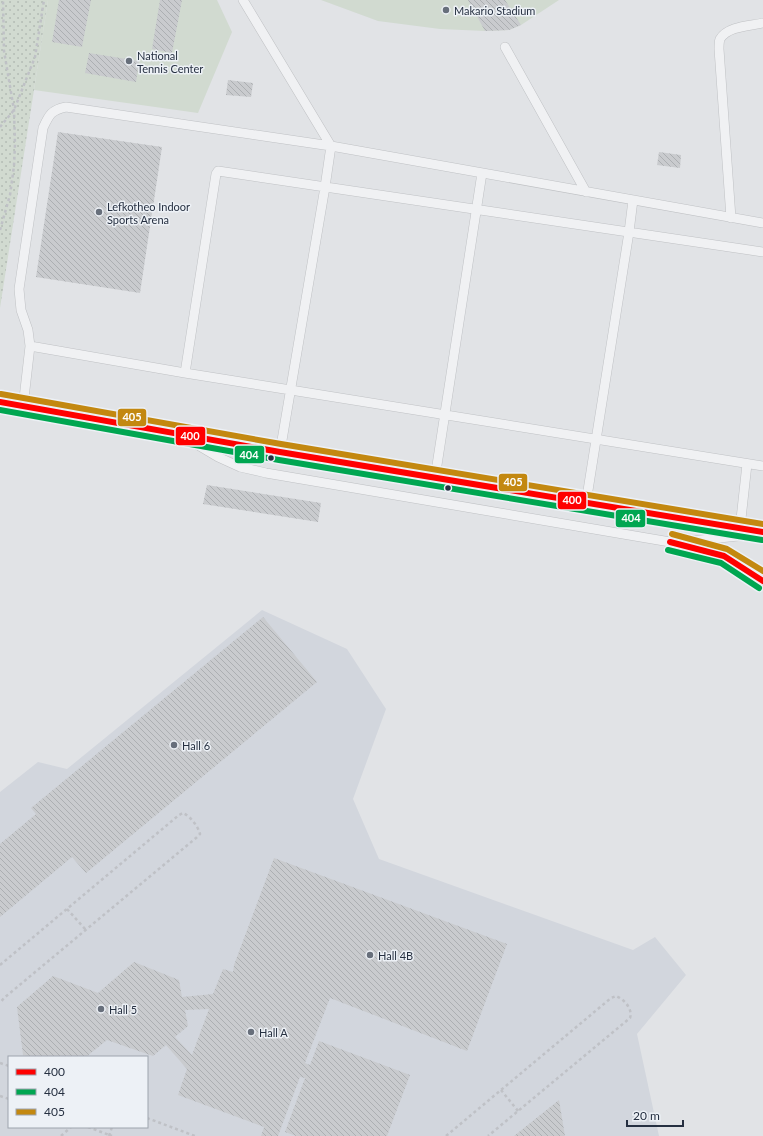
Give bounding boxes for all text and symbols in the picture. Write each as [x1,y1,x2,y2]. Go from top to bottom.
place label: Makario Stadium [454,4,535,17]
marker: Makario Stadium [441,5,451,15]
place label: National Tennis Center [137,49,203,75]
marker: National Tennis Center [124,56,134,66]
place label: Lefkotheo Indoor Sports Arena [107,200,190,226]
marker: Lefkotheo Indoor Sports Arena [94,207,104,217]
line badge: 405 [117,408,147,427]
text: 405 [122,410,142,423]
line badge: 400 [175,426,206,446]
text: 400 [180,429,200,442]
line badge: 404 [234,445,265,464]
text: 404 [239,448,259,461]
unlabelled marker [266,453,276,463]
line badge: 405 [498,473,528,492]
text: 405 [503,475,523,488]
unlabelled marker [443,483,453,493]
line badge: 400 [557,491,587,510]
text: 400 [562,493,582,506]
line badge: 404 [615,509,646,528]
text: 404 [621,511,641,524]
place label: Hall 6 [182,739,210,752]
marker: Hall 6 [169,740,179,750]
place label: Hall 4B [378,949,413,962]
marker: Hall 4B [365,950,375,960]
place label: Hall 5 [109,1003,137,1016]
marker: Hall 5 [96,1004,106,1014]
place label: Hall A [259,1026,288,1039]
marker: Hall A [246,1027,256,1037]
legend [8,1056,148,1128]
text: 400 [44,1064,65,1079]
text: 404 [44,1084,65,1099]
scale bar [627,1102,683,1128]
text: 405 [44,1104,65,1119]
text: 20 m [633,1108,660,1123]

